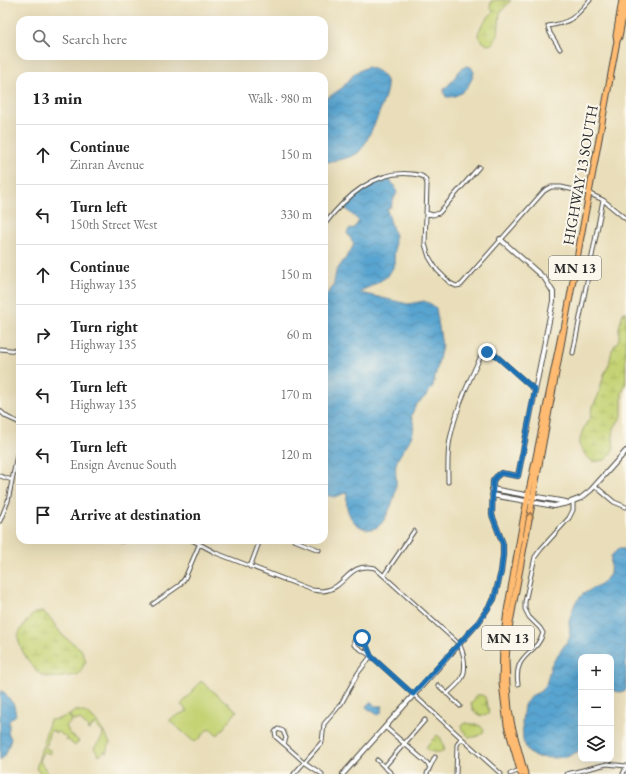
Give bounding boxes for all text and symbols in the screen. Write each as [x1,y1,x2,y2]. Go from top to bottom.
search box [16,16,328,60]
icon: search [30,27,52,49]
text: Search here [62,29,127,48]
text: 13 min [32,87,82,109]
text: Walk · 980 m [248,90,312,107]
street label: HIGHWAY 13 SOUTH [558,103,602,247]
text: Continue [70,137,130,156]
icon: ahead [32,144,54,166]
text: 150 m [281,146,312,163]
text: Zinran Avenue [70,156,144,173]
text: Turn left [70,197,127,216]
icon: left [32,204,54,226]
text: 330 m [281,206,312,223]
text: 150th Street West [70,216,157,233]
road number: MN 13 [549,256,601,280]
text: Continue [70,257,130,276]
icon: ahead [32,264,54,286]
text: 150 m [281,266,312,283]
text: Highway 135 [70,276,137,293]
text: Turn right [70,317,138,336]
icon: right [32,324,54,346]
text: 60 m [287,326,312,343]
text: Highway 135 [70,336,137,353]
route end [478,343,496,361]
text: Turn left [70,377,127,396]
icon: left [32,384,54,406]
text: 170 m [281,386,312,403]
text: Highway 135 [70,396,137,413]
text: Turn left [70,437,127,456]
icon: left [32,444,54,466]
text: 120 m [281,446,312,463]
text: Ensign Avenue South [70,456,177,473]
icon: arrive [32,504,54,526]
text: Arrive at destination [70,505,201,524]
one-way arrow [525,512,534,518]
road number: MN 13 [482,626,534,650]
route start [353,629,371,647]
map controls [578,654,614,762]
button: + [578,654,614,690]
button: − [578,690,614,726]
button: layers [578,726,614,762]

